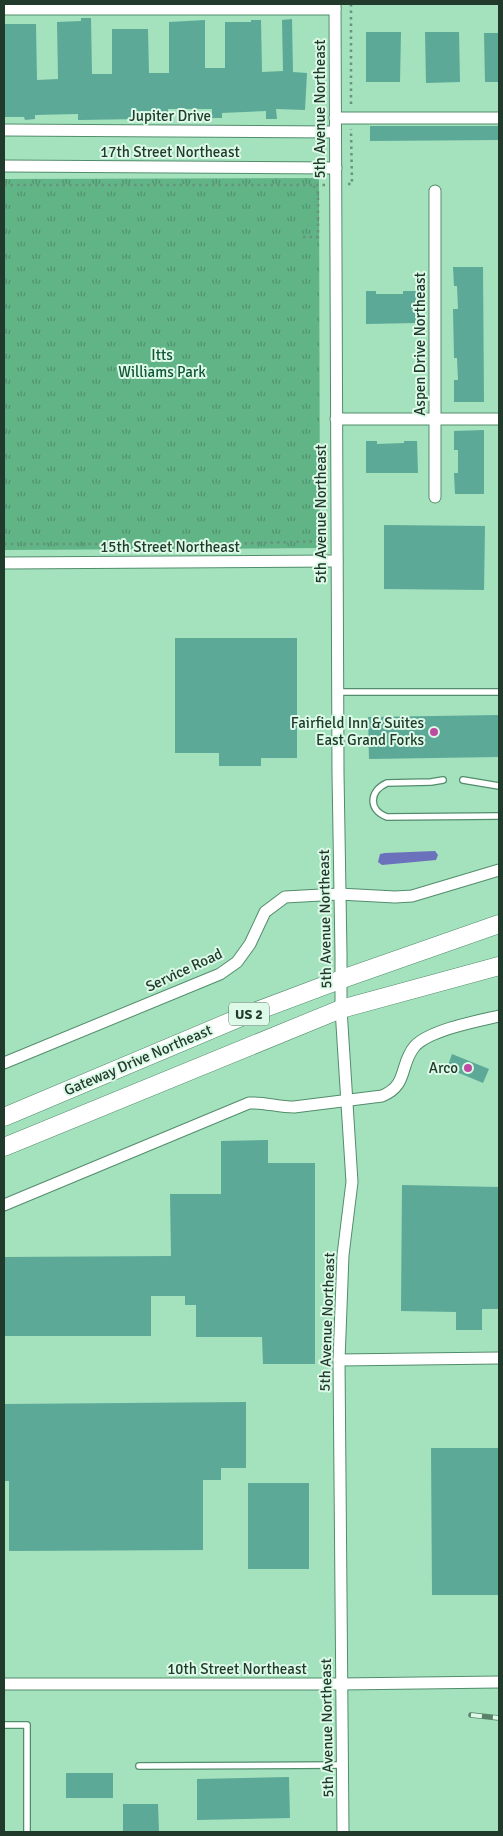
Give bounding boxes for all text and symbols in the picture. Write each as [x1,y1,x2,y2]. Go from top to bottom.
street label: 5th Avenue Northeast [311,39,329,179]
street label: Jupiter Drive [129,107,211,125]
street label: 17th Street Northeast [100,143,240,161]
street label: Aspen Drive Northeast [411,272,429,416]
park label: Itts Williams Park [118,346,206,381]
street label: 5th Avenue Northeast [312,444,330,584]
street label: 15th Street Northeast [100,538,240,556]
place label: Fairfield Inn & Suites East Grand Forks [291,714,424,749]
marker: Fairfield Inn & Suites East Grand Forks [428,726,440,738]
street label: 5th Avenue Northeast [315,849,335,989]
street label: Service Road [143,944,225,996]
road number: US 2 [229,1002,269,1026]
street label: Gateway Drive Northeast [61,1021,215,1099]
place label: Arco [429,1059,458,1077]
marker: Arco [462,1062,474,1074]
street label: 5th Avenue Northeast [316,1252,338,1392]
street label: 5th Avenue Northeast [317,1658,337,1798]
street label: 10th Street Northeast [167,1660,307,1678]

